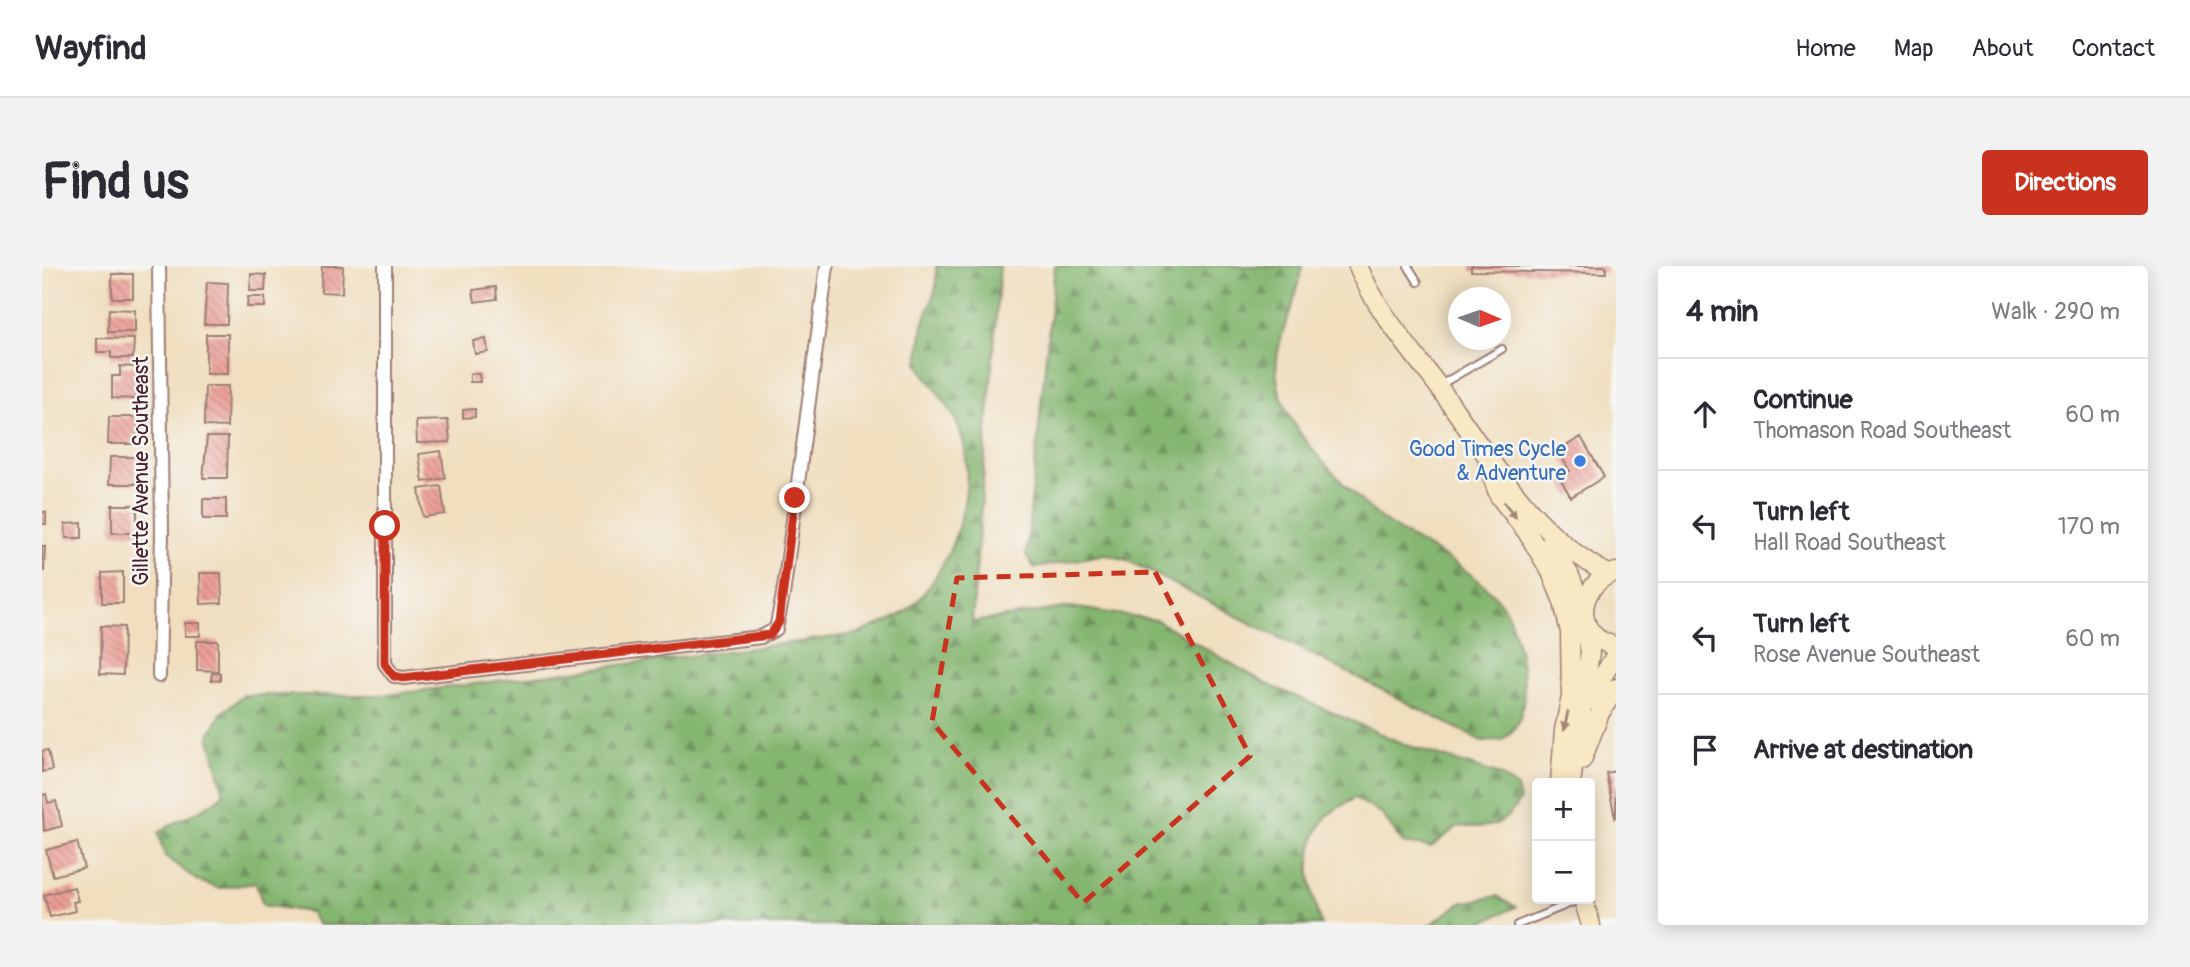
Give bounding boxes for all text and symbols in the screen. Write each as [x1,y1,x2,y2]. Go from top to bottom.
text: Wayfind [35,28,147,69]
text: Home [1795,34,1856,63]
text: Map [1894,34,1934,63]
text: About [1972,34,2034,63]
text: Contact [2072,34,2155,63]
button: Directions [1982,150,2148,215]
text: Find us [42,152,189,213]
north arrow [1448,287,1511,350]
text: 4 min [1686,293,1759,330]
text: Walk · 290 m [1991,297,2120,326]
street label: Gillette Avenue Southeast [128,356,155,586]
text: Continue [1753,384,1853,416]
icon: ahead [1686,395,1724,433]
text: 60 m [2065,400,2120,429]
text: Thomason Road Southeast [1753,416,2011,445]
place label: Good Times Cycle & Adventure [1409,436,1567,487]
marker: Good Times Cycle & Adventure [1572,453,1588,469]
route end [779,482,810,513]
text: Turn left [1753,496,1849,528]
one-way arrow [1502,502,1517,519]
icon: left [1686,507,1724,545]
route start [369,510,400,541]
text: 170 m [2058,512,2120,541]
text: Hall Road Southeast [1753,528,1946,557]
text: Turn left [1753,608,1849,640]
icon: left [1686,619,1724,657]
text: 60 m [2065,624,2120,653]
text: Rose Avenue Southeast [1753,640,1980,669]
one-way arrow [1560,710,1571,732]
icon: arrive [1686,731,1724,769]
text: Arrive at destination [1753,734,1973,766]
map controls [1532,778,1595,904]
button: + [1532,778,1595,841]
button: − [1532,841,1595,904]

